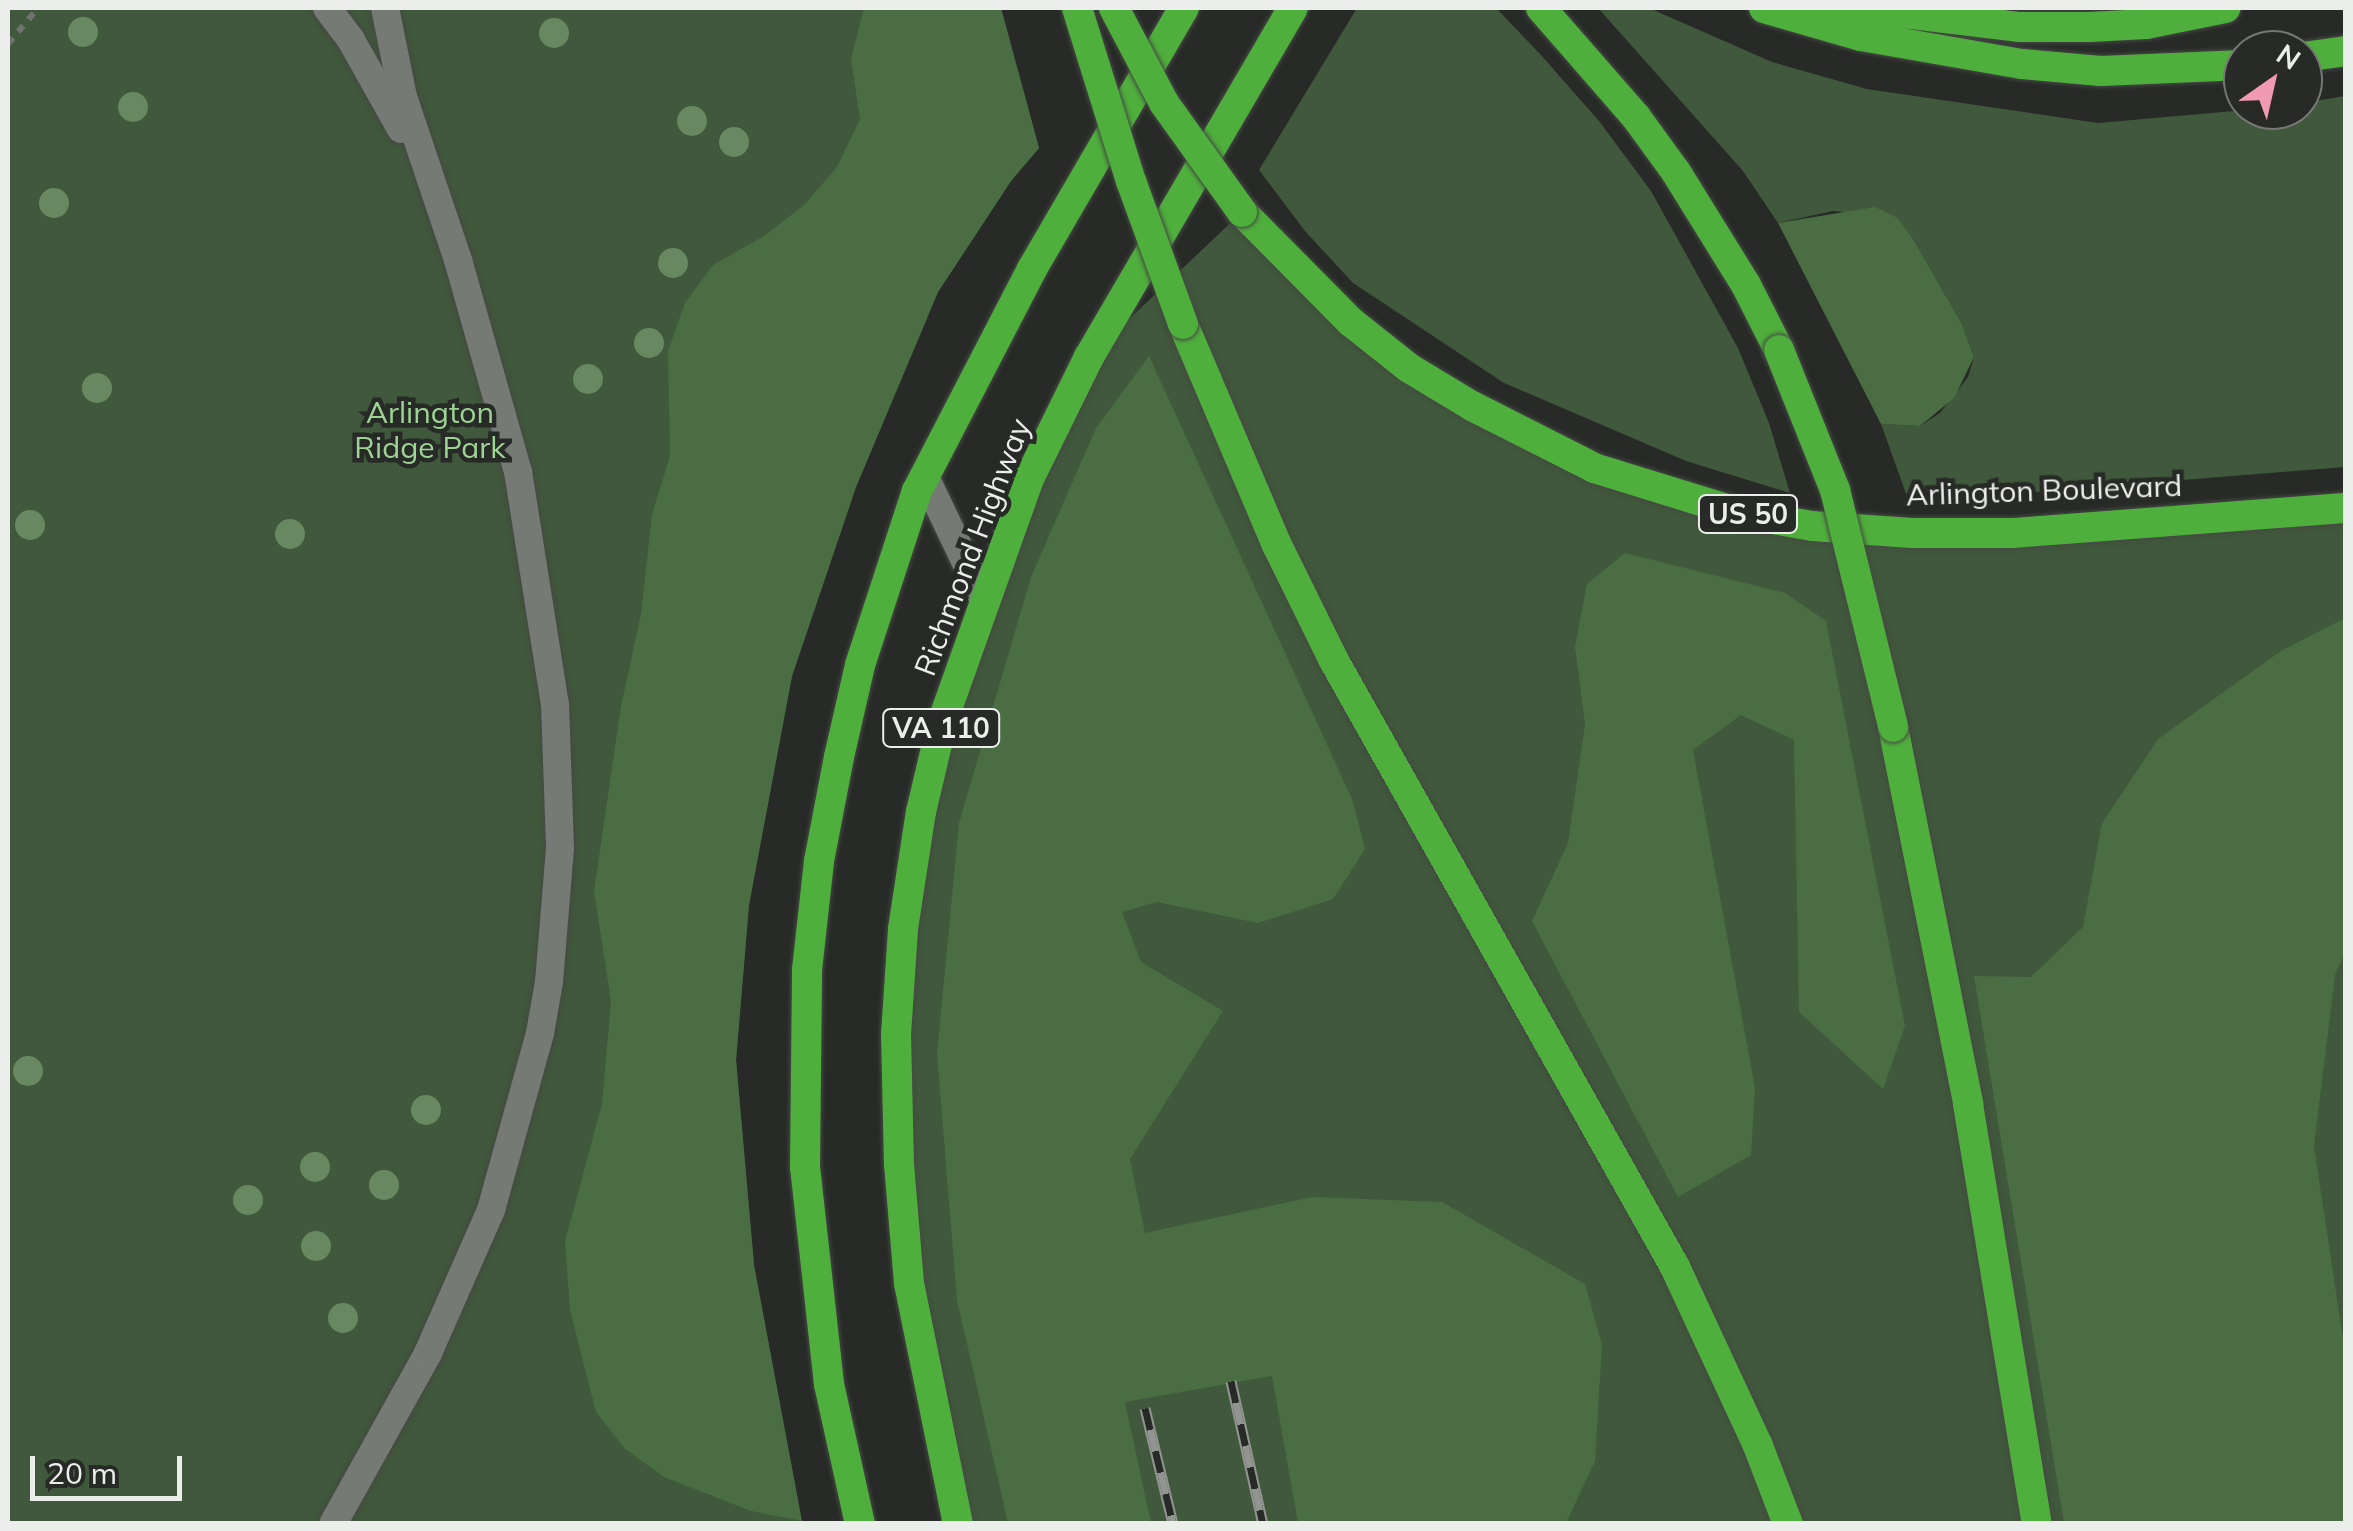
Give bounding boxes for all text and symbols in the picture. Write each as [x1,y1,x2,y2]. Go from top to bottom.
north arrow [2223,30,2323,130]
text: N [2270,36,2307,77]
park label: Arlington Ridge Park [354,394,506,464]
street label: Richmond Highway [906,413,1038,681]
street label: Arlington Boulevard [1905,467,2183,513]
road number: US 50 [1696,491,1800,537]
road number: VA 110 [881,705,1001,751]
scale bar [35,1436,188,1498]
text: 20 m [47,1454,117,1492]

